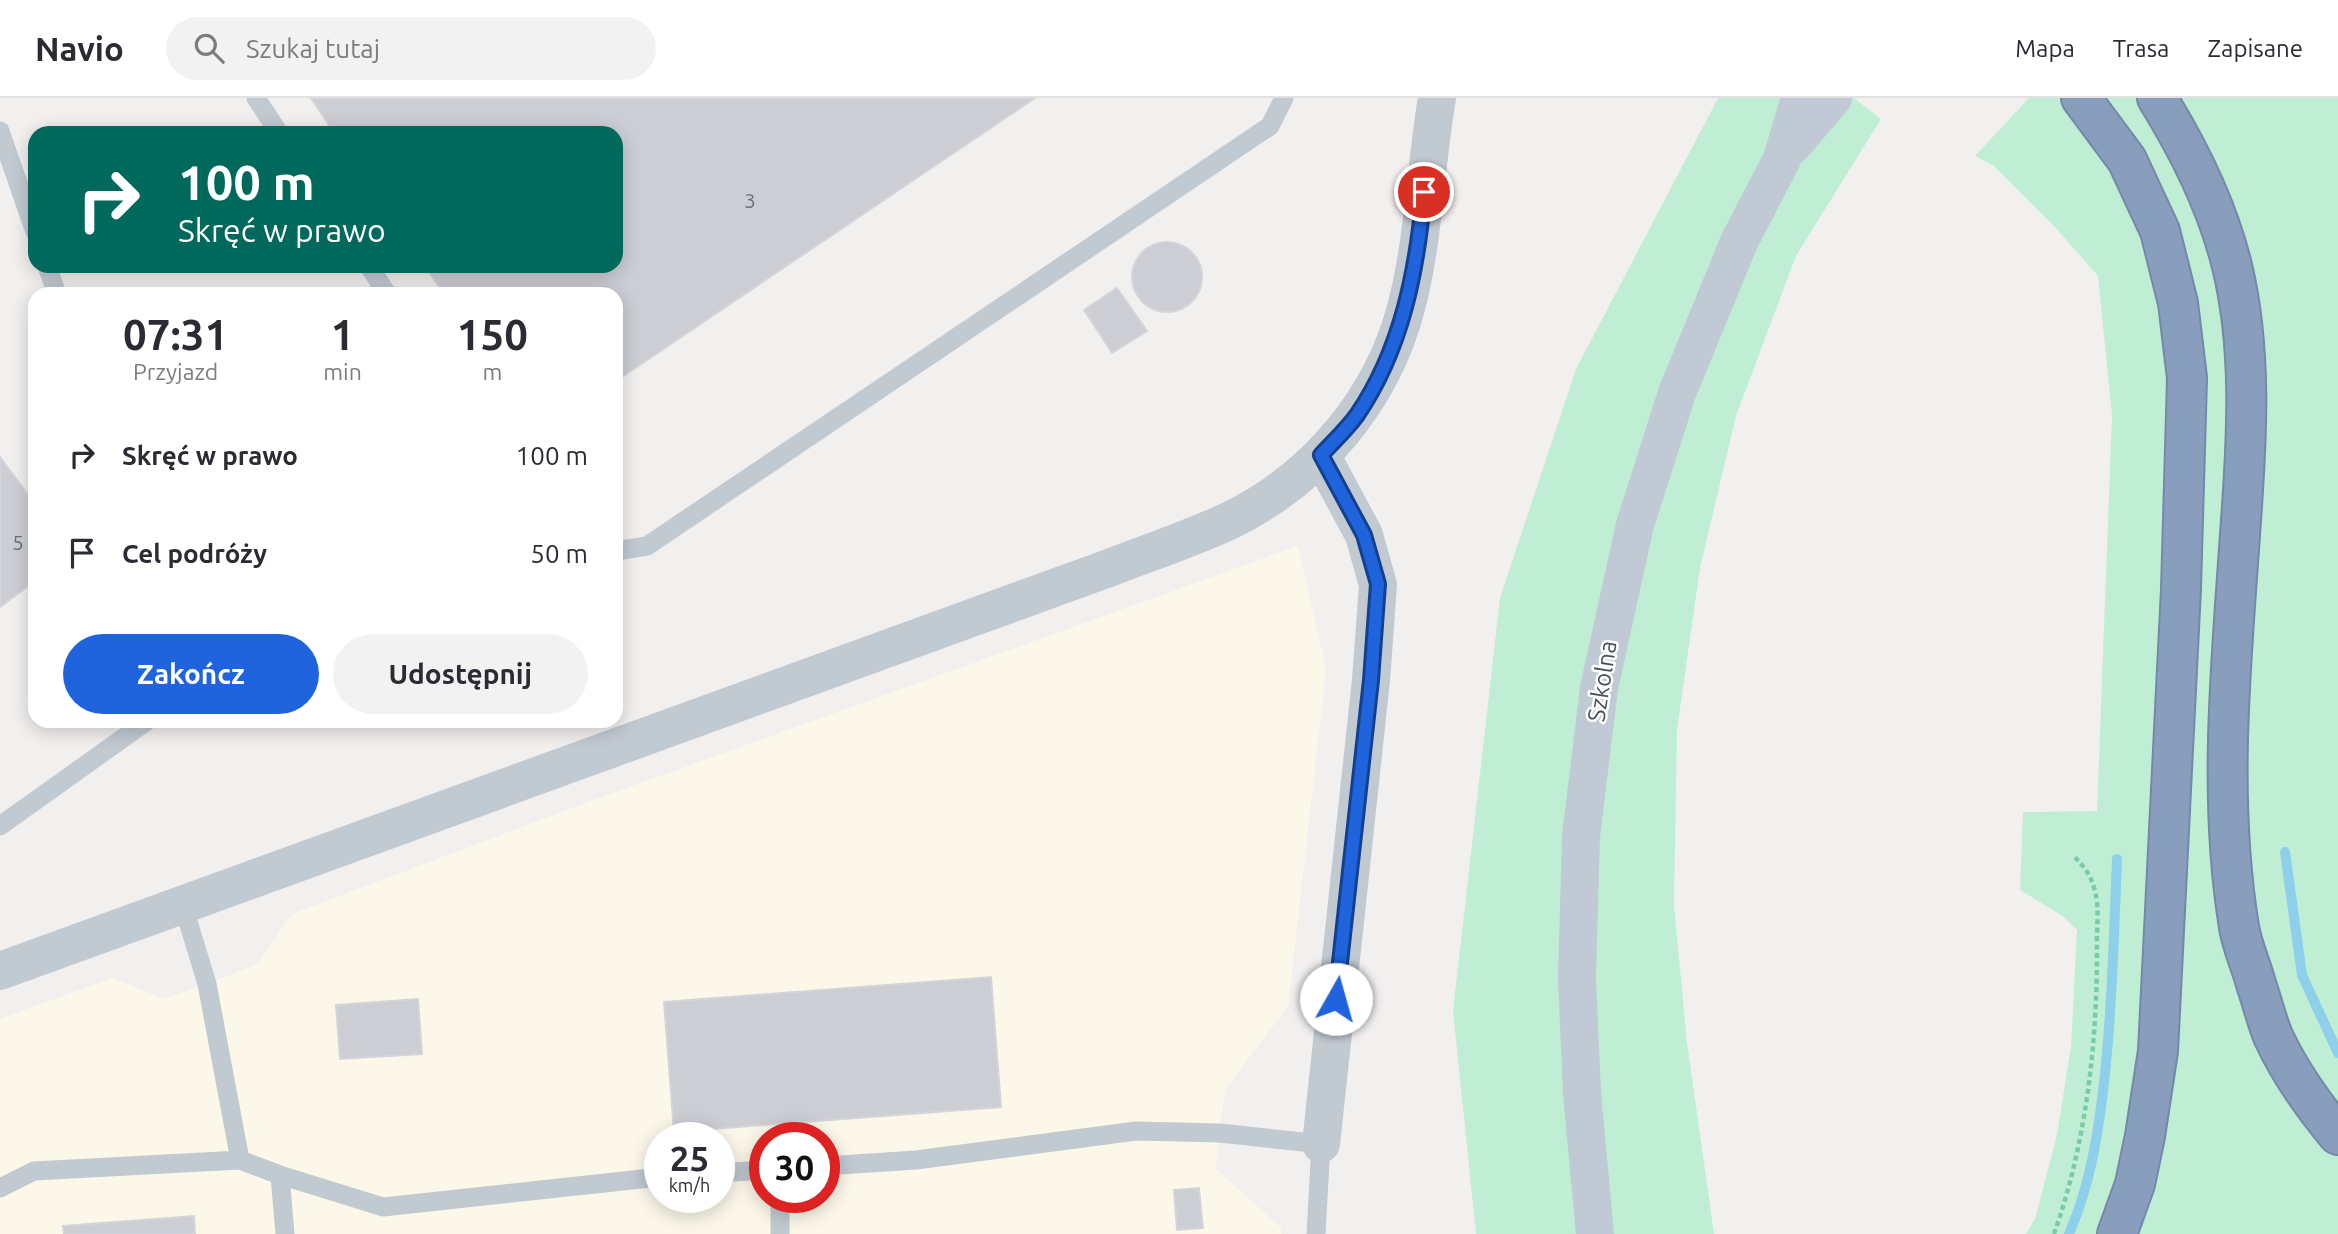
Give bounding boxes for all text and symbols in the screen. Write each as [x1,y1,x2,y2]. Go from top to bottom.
search box [166,17,656,80]
icon: search [190,29,228,67]
text: Navio [35,30,124,67]
text: Szukaj tutaj [246,34,380,63]
text: Mapa [2015,35,2075,62]
text: Trasa [2113,35,2169,62]
text: Zapisane [2207,35,2303,62]
icon: right [63,154,154,245]
text: 100 m [178,154,315,209]
pin [1394,162,1454,222]
icon: arrive [1405,173,1443,211]
house number: 3 [744,188,756,212]
text: Skręć w prawo [178,212,386,248]
text: 07:31 [123,311,228,358]
text: 1 [331,311,354,358]
text: 150 [457,311,528,358]
text: Przyjazd [133,359,218,384]
text: min [323,359,362,384]
text: m [482,359,502,384]
icon: right [63,436,101,474]
text: Skręć w prawo [122,441,298,470]
text: 100 m [516,441,588,470]
house number: 5 [12,530,24,554]
icon: arrive [63,534,101,572]
text: Cel podróży [122,539,267,568]
text: 50 m [530,539,588,568]
button: Zakończ [63,634,319,714]
button: Udostępnij [333,634,588,714]
street label: Szkolna [1582,639,1622,723]
position arrow [1299,962,1373,1036]
speed limit sign: 30 [749,1122,840,1213]
text: 25 [670,1138,709,1178]
text: km/h [669,1175,710,1195]

